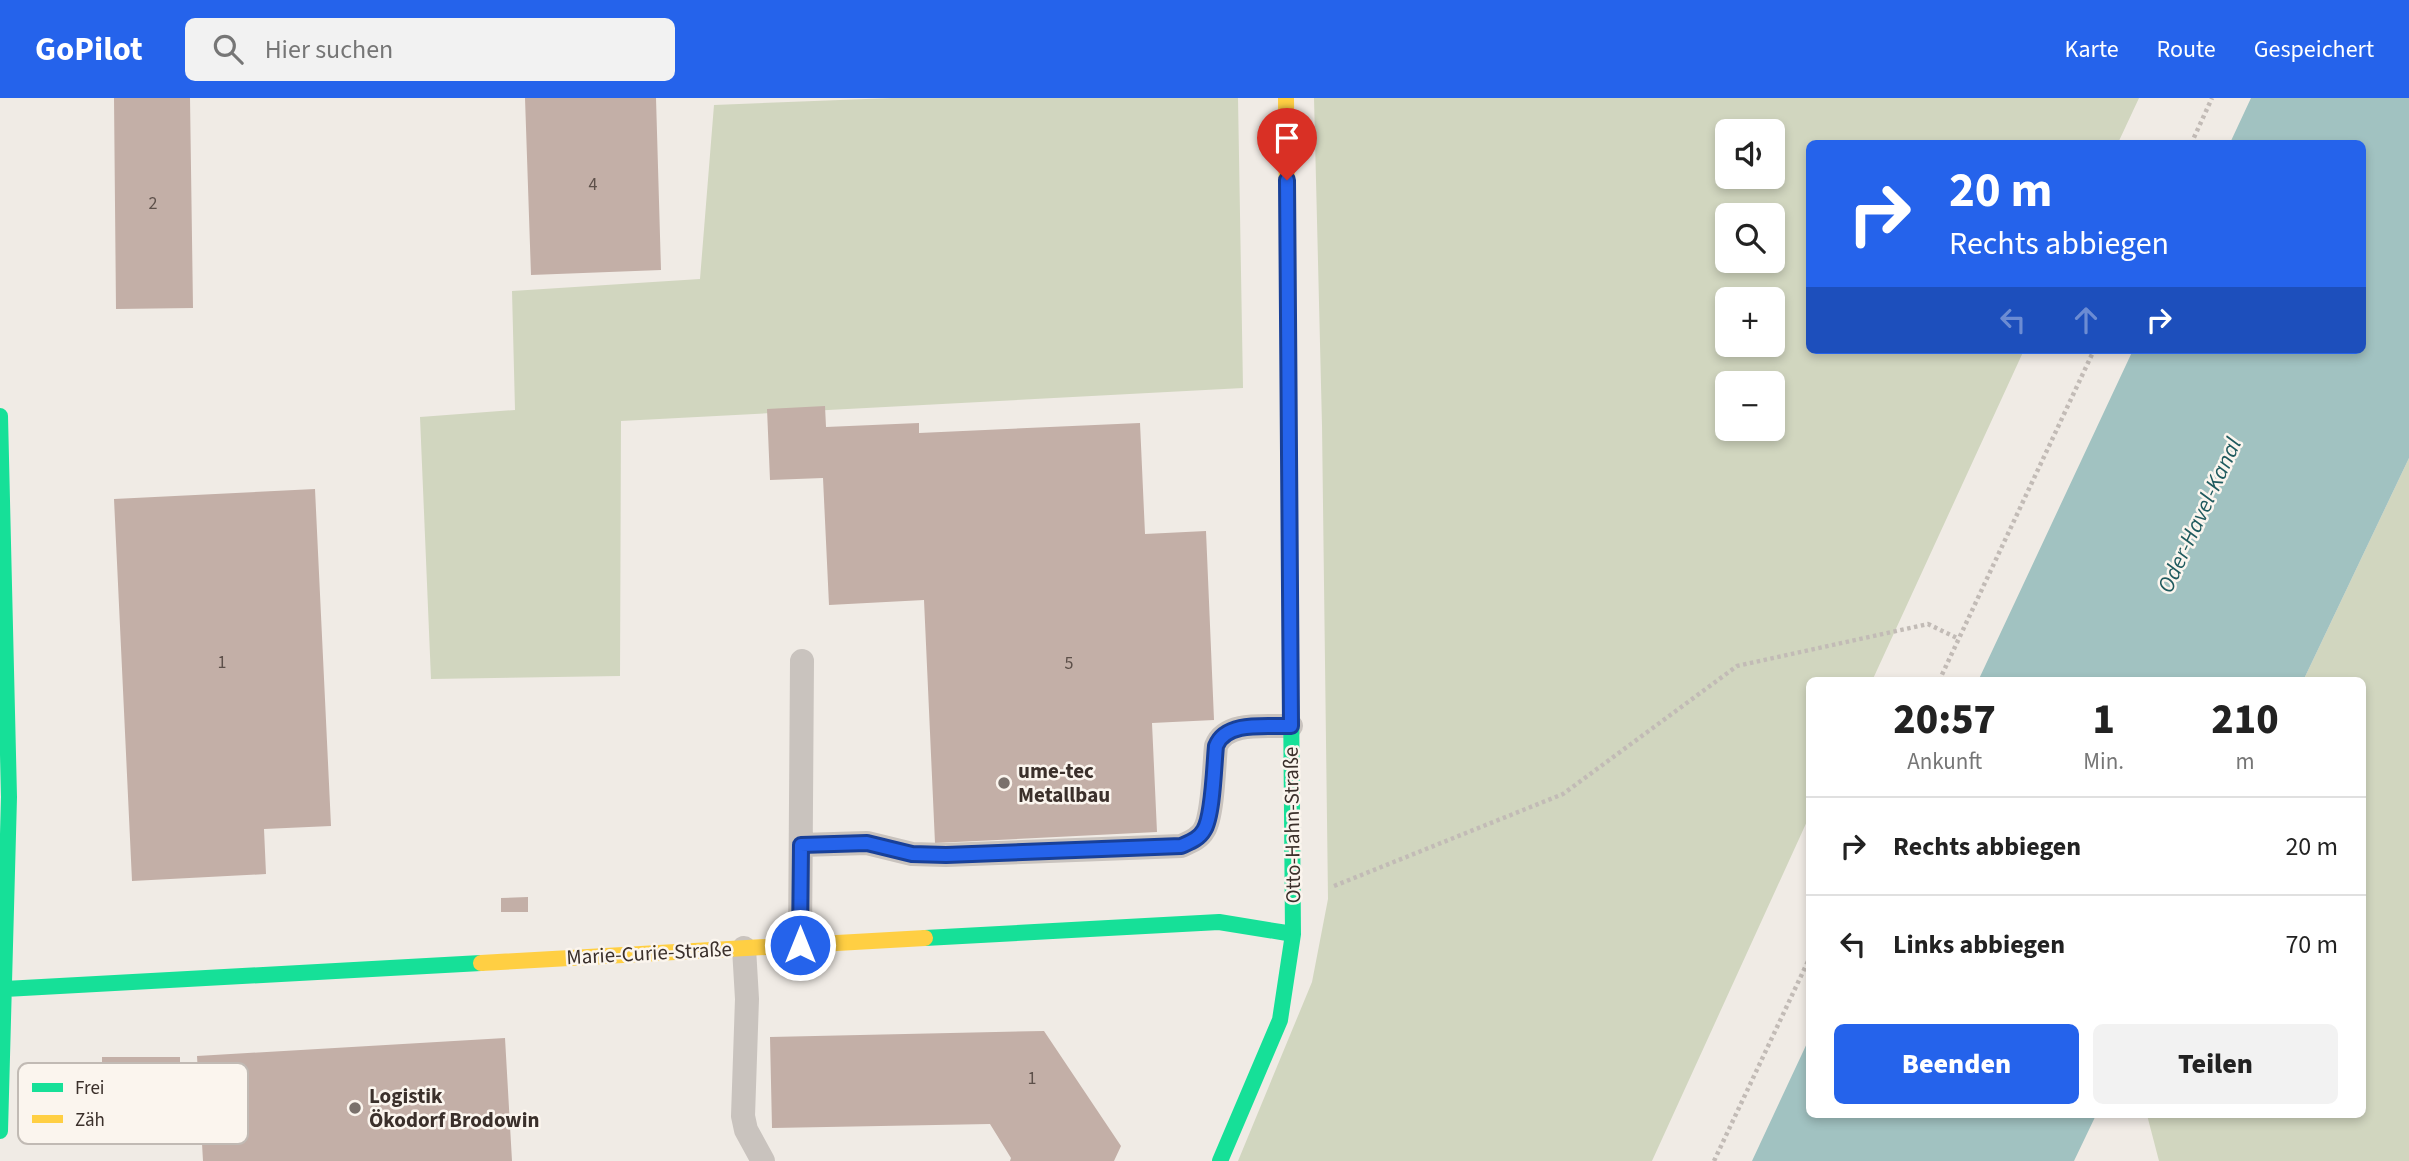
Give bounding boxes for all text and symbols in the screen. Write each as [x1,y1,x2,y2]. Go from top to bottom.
search box [185,18,675,81]
text: GoPilot [35,26,143,73]
icon: search [209,30,247,68]
text: Hier suchen [265,31,393,68]
text: Karte [2065,32,2119,67]
text: Route [2157,32,2216,67]
text: Gespeichert [2254,32,2374,67]
pin [1257,108,1317,180]
icon: arrive [1268,119,1306,157]
map controls [1715,119,1785,441]
button: sound [1715,119,1785,189]
text: 20 m [1949,156,2053,226]
icon: right [1834,168,1925,259]
house number: 4 [589,172,598,197]
house number: 2 [149,191,158,216]
button: search [1715,203,1785,273]
text: Rechts abbiegen [1949,221,2169,267]
button: + [1715,287,1785,357]
icon: left [1994,301,2032,339]
icon: ahead [2067,301,2105,339]
icon: right [2140,301,2178,339]
button: − [1715,371,1785,441]
water label: Oder-Havel-Kanal [2149,432,2250,598]
house number: 1 [218,650,226,675]
house number: 5 [1065,651,1074,676]
text: 20:57 [1893,690,1996,750]
text: 1 [2092,690,2115,750]
text: 210 [2211,690,2279,750]
text: Ankunft [1907,745,1982,778]
text: Min. [2083,745,2124,778]
text: m [2235,745,2255,778]
street label: Otto-Hahn-Straße [1276,746,1308,904]
place label: ume-tec Metallbau [1018,756,1110,810]
marker: ume-tec Metallbau [996,775,1012,791]
icon: right [1834,827,1872,865]
text: Rechts abbiegen [1893,828,2081,865]
text: 20 m [2285,828,2338,865]
position arrow [763,908,837,982]
icon: left [1834,925,1872,963]
text: Links abbiegen [1893,926,2065,963]
text: 70 m [2285,926,2338,963]
street label: Marie-Curie-Straße [566,934,732,972]
button: Beenden [1834,1024,2079,1104]
button: Teilen [2093,1024,2338,1104]
legend [18,1063,248,1144]
house number: 1 [1028,1066,1036,1091]
text: Frei [75,1075,105,1102]
place label: Logistik Ökodorf Brodowin [369,1081,539,1135]
marker: Logistik Ökodorf Brodowin [347,1100,363,1116]
text: Zäh [75,1107,105,1134]

